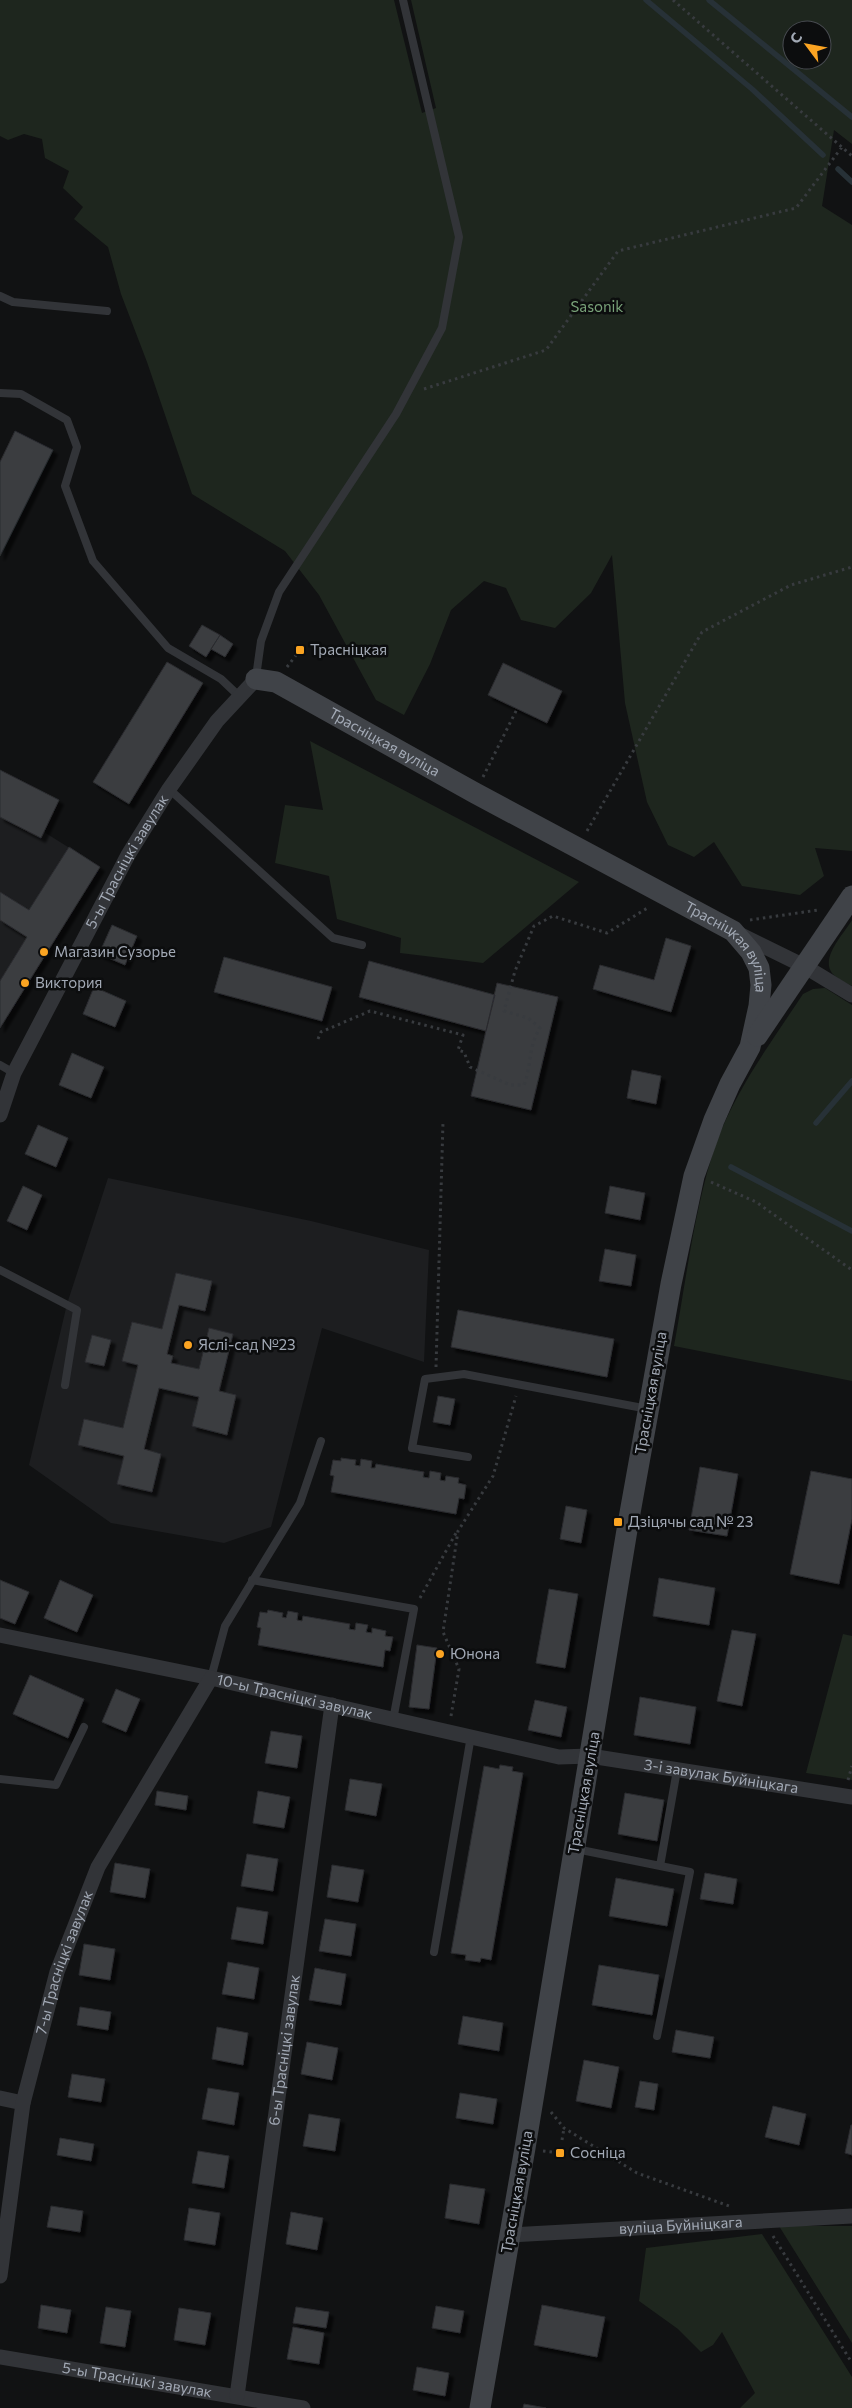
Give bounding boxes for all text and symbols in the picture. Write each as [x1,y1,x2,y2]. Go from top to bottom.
north arrow [782,20,832,70]
text: С [786,29,805,46]
park label: Sasonik [570,297,624,315]
place label: Трасніцкая [310,640,387,658]
marker: Трасніцкая [294,644,306,656]
street label: Трасніцкая вуліца [326,703,443,780]
street label: 5-ы Трасніцкі завулак [81,791,172,931]
street label: Трасніцкая вуліца [682,897,771,994]
place label: Магазин Сузорье [54,942,176,960]
marker: Магазин Сузорье [38,946,50,958]
place label: Виктория [35,973,102,991]
marker: Виктория [19,977,31,989]
street label: Трасніцкая вуліца [630,1330,670,1456]
place label: Яслі-сад №23 [198,1335,296,1353]
marker: Яслі-сад №23 [182,1339,194,1351]
place label: Дзіцячы сад № 23 [628,1512,753,1530]
marker: Дзіцячы сад № 23 [612,1516,624,1528]
place label: Юнона [450,1644,500,1662]
marker: Юнона [434,1648,446,1660]
street label: 10-ы Трасніцкі завулак [215,1670,374,1722]
street label: Трасніцкая вуліца [563,1730,603,1856]
street label: 3-і завулак Буйніцкага [643,1755,800,1796]
street label: 7-ы Трасніцкі завулак [31,1888,96,2036]
street label: 6-ы Трасніцкі завулак [264,1974,303,2127]
street label: Трасніцкая вуліца [496,2129,536,2255]
place label: Сосніца [570,2143,626,2161]
marker: Сосніца [554,2147,566,2159]
street label: вуліца Буйніцкага [618,2212,743,2237]
street label: 5-ы Трасніцкі завулак [61,2358,214,2401]

